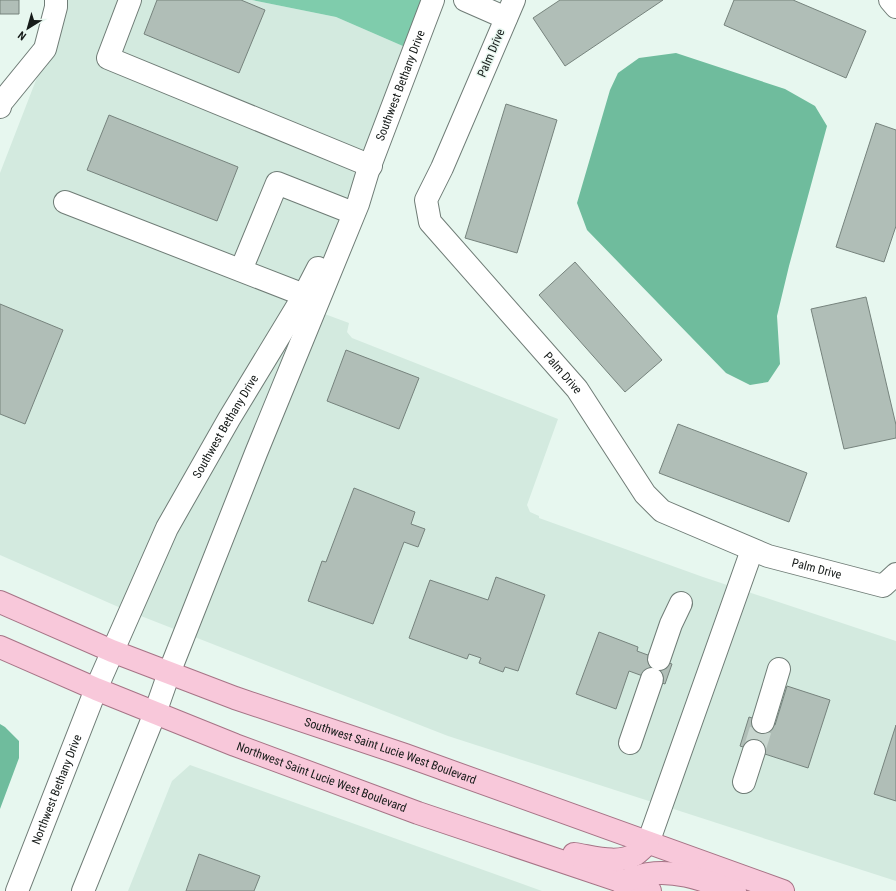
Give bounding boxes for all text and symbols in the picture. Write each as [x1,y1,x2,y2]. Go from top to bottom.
north arrow [8,8,48,48]
street label: Palm Drive [475,27,508,79]
text: N [15,28,29,43]
street label: Southwest Bethany Drive [373,28,428,143]
street label: Palm Drive [541,349,585,397]
street label: Southwest Bethany Drive [190,372,261,481]
street label: Palm Drive [790,556,843,582]
street label: Southwest Saint Lucie West Boulevard [303,715,478,787]
street label: Northwest Bethany Drive [29,732,85,846]
street label: Northwest Saint Lucie West Boulevard [235,739,409,815]

